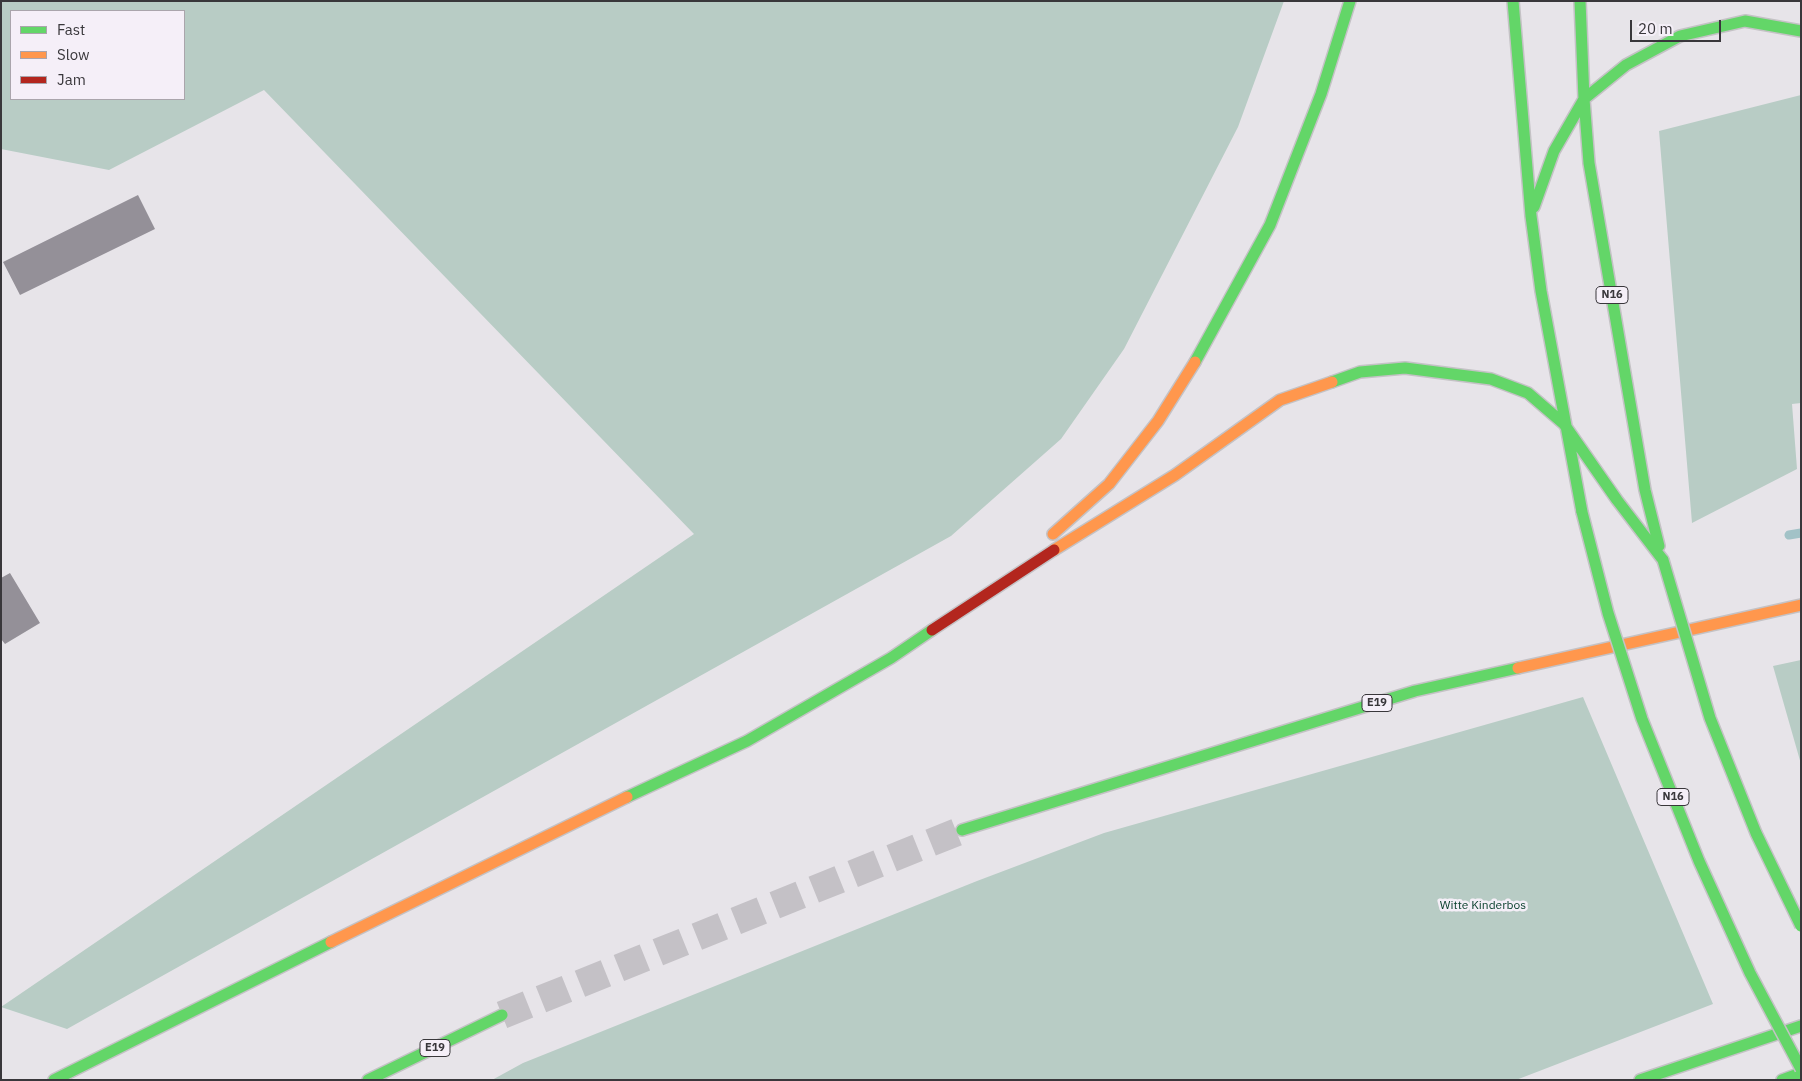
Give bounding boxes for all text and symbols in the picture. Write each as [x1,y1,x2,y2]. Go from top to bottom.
legend [10,10,185,100]
scale bar [1632,10,1723,42]
text: 20 m [1638,19,1673,38]
text: Fast [57,20,85,39]
text: Slow [57,45,90,64]
text: Jam [57,70,86,89]
road number: N16 [1596,286,1628,304]
road number: E19 [1362,694,1392,711]
road number: N16 [1657,789,1689,806]
park label: Witte Kinderbos [1440,899,1526,913]
road number: E19 [420,1040,450,1056]

